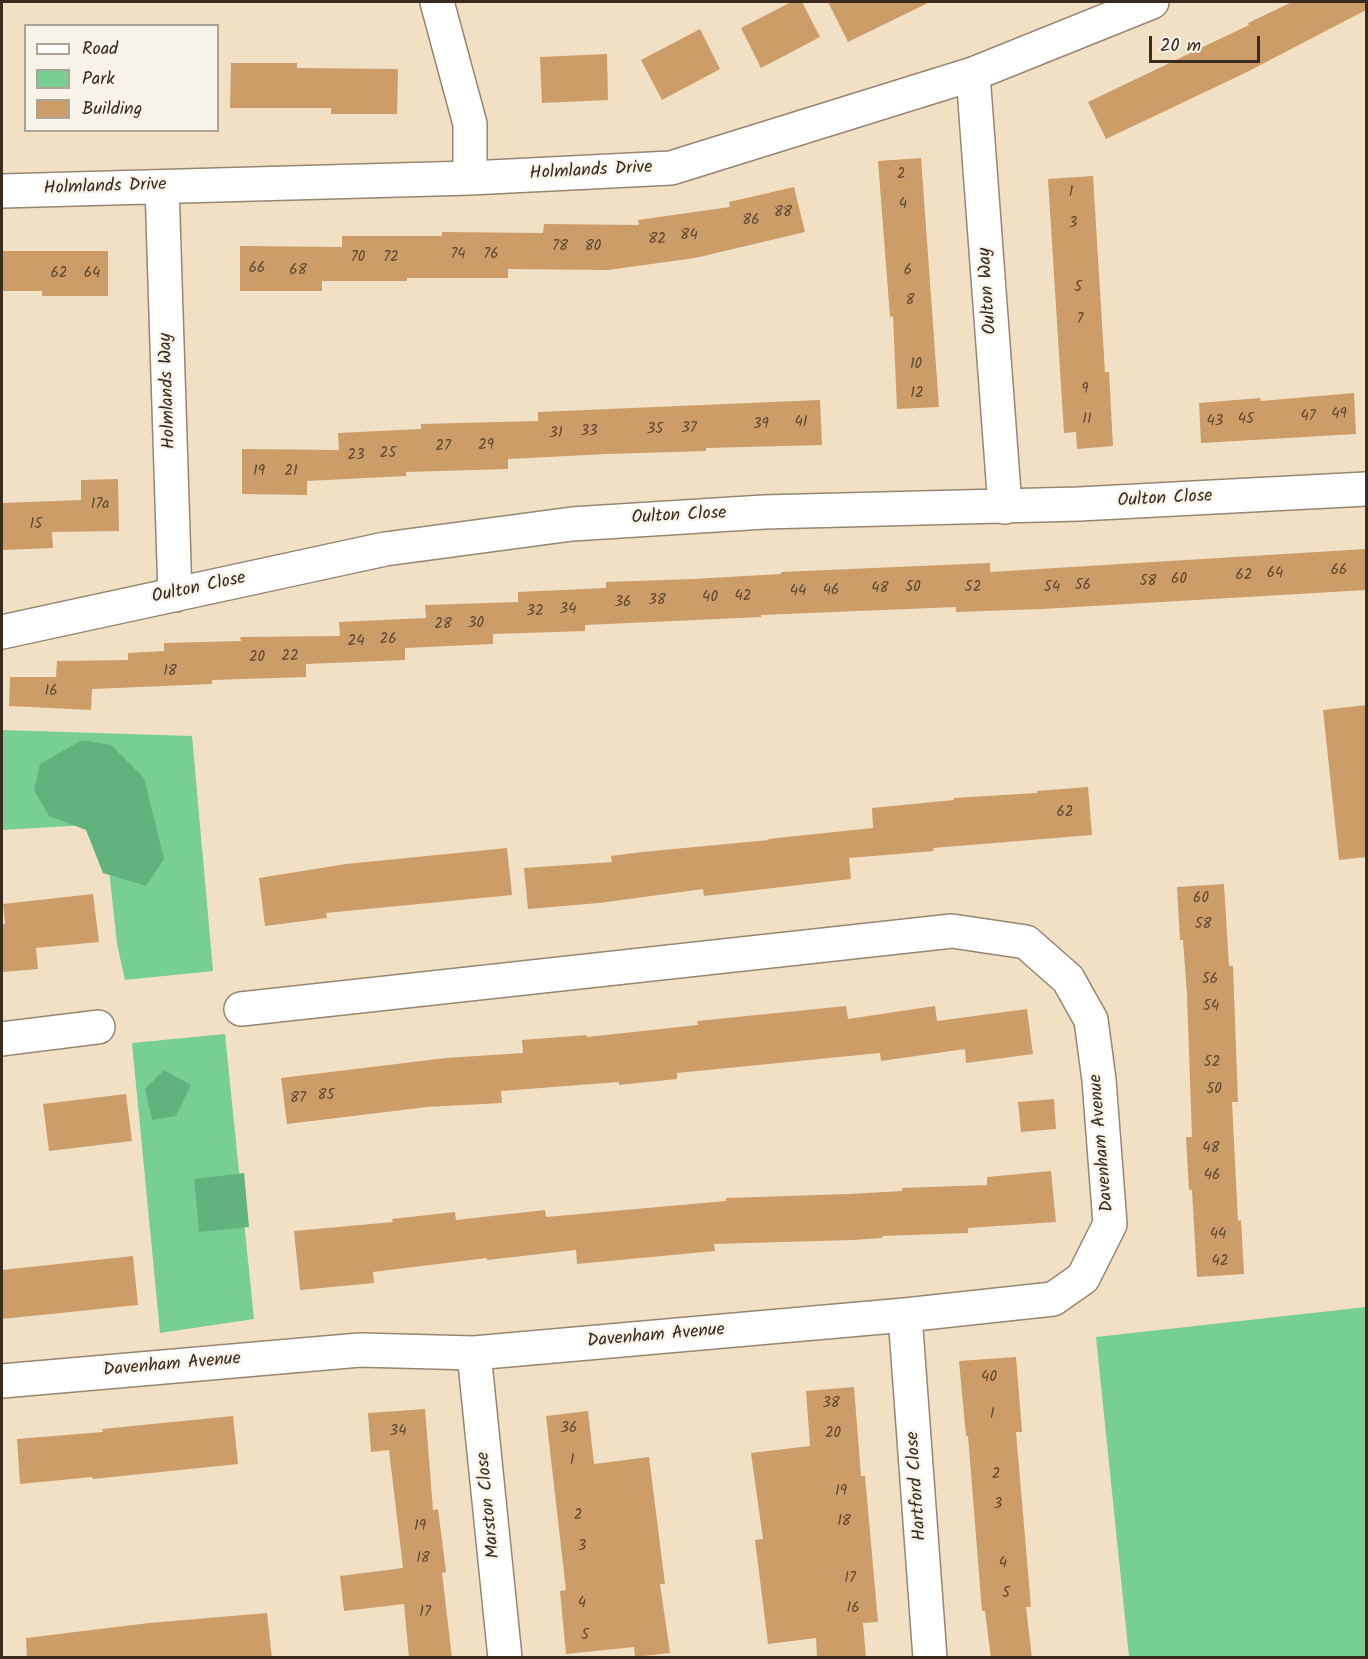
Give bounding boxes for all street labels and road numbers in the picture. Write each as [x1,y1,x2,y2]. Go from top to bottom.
street label: Holmlands Drive [529,158,653,186]
street label: Holmlands Drive [43,175,167,201]
street label: Oulton Way [975,247,1003,335]
street label: Holmlands Way [156,333,182,449]
street label: Oulton Close [1117,487,1213,513]
street label: Oulton Close [631,504,727,530]
street label: Oulton Close [150,569,248,609]
street label: Davenham Avenue [1086,1073,1120,1213]
street label: Davenham Avenue [586,1320,726,1354]
street label: Davenham Avenue [102,1349,242,1383]
street label: Hartford Close [903,1431,933,1541]
street label: Marston Close [474,1451,506,1559]

